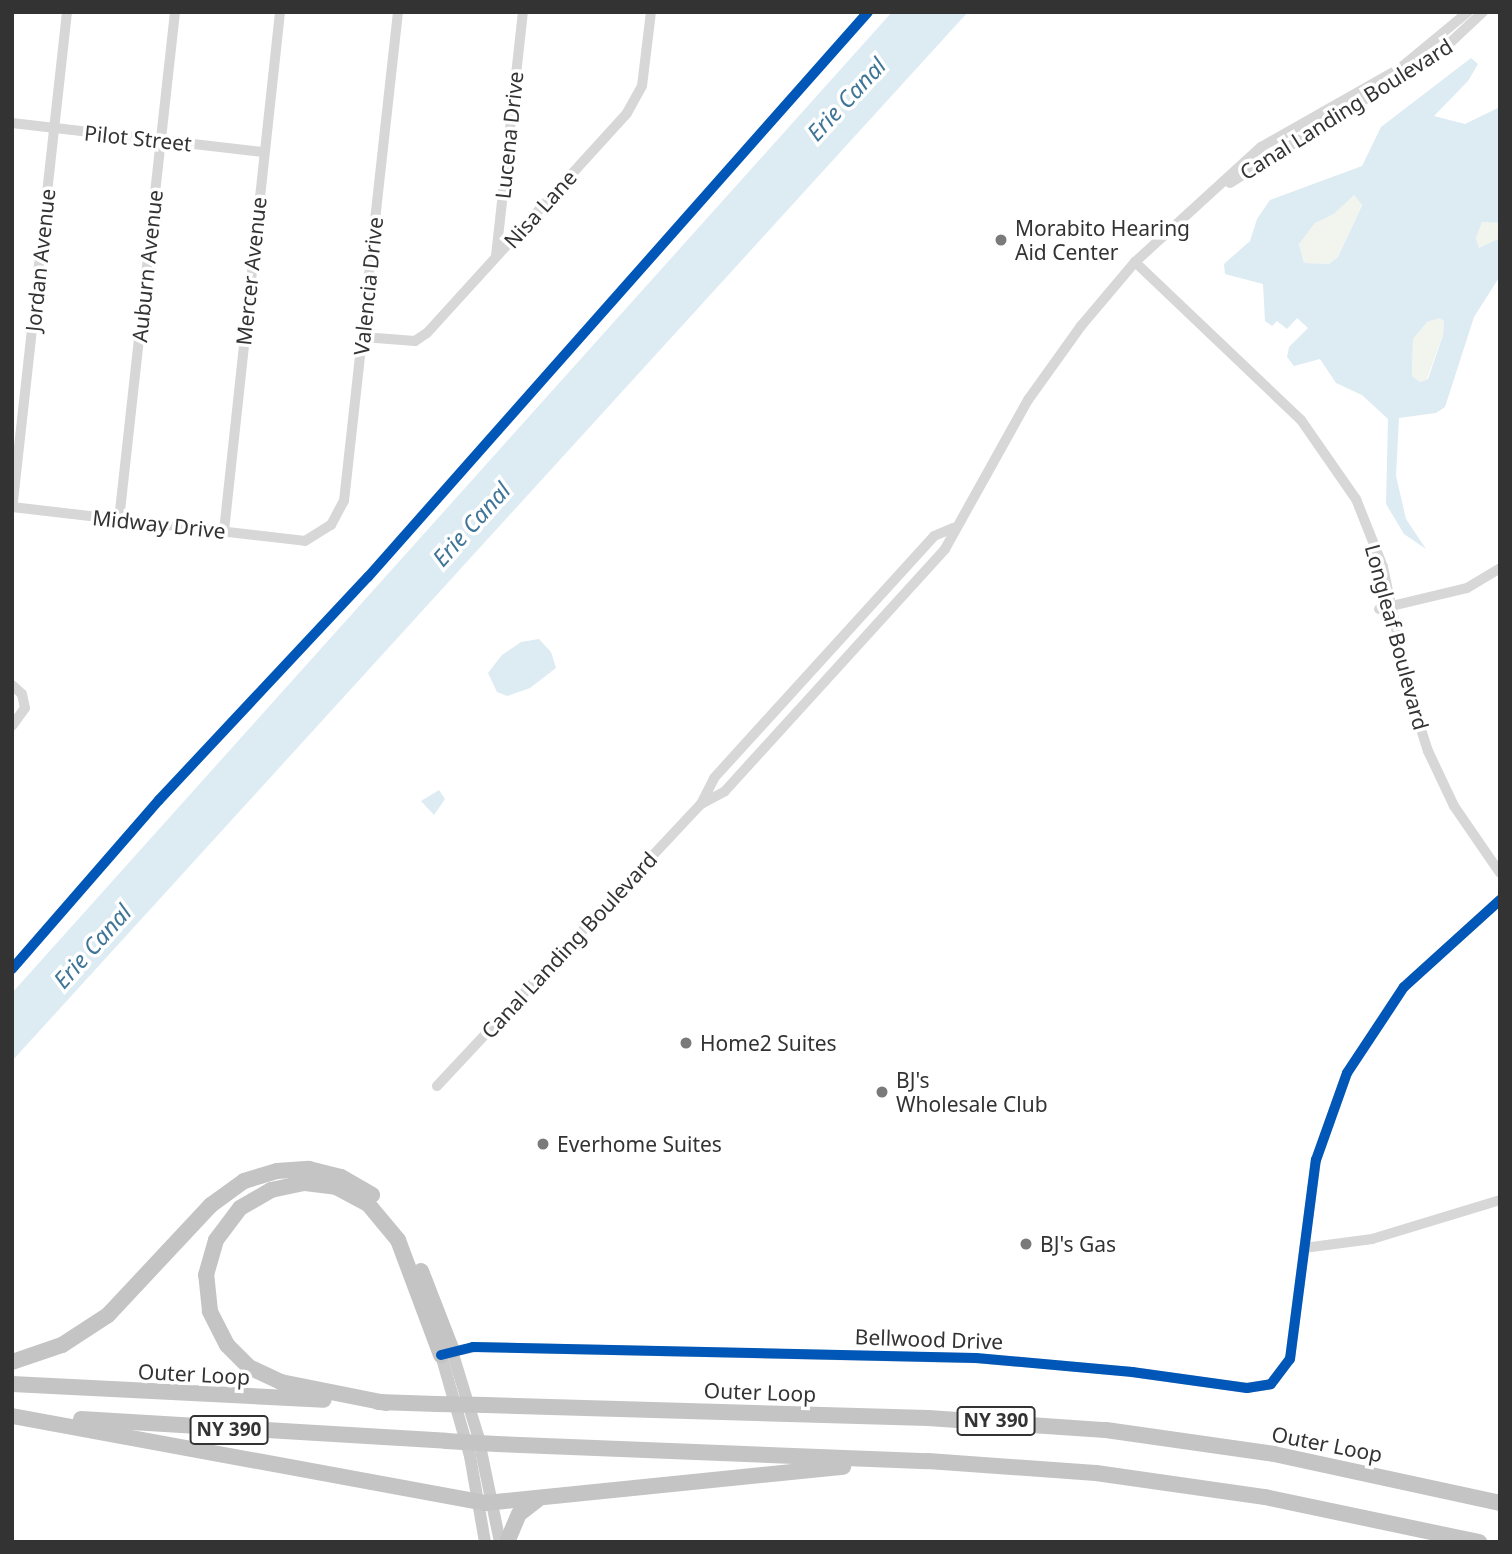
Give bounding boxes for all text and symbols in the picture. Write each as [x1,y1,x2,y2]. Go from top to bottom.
street label: Canal Landing Boulevard [1235,33,1457,185]
water label: Erie Canal [801,52,891,146]
street label: Lucena Drive [490,70,528,200]
street label: Pilot Street [83,120,193,156]
street label: Nisa Lane [498,165,582,253]
street label: Jordan Avenue [20,187,60,333]
street label: Auburn Avenue [126,189,168,343]
street label: Mercer Avenue [231,196,271,346]
place label: Morabito Hearing Aid Center [1015,215,1190,265]
street label: Valencia Drive [348,216,388,356]
marker: Morabito Hearing Aid Center [993,232,1009,248]
water label: Erie Canal [426,476,516,572]
street label: Midway Drive [91,504,227,544]
street label: Longleaf Boulevard [1360,541,1434,733]
street label: Canal Landing Boulevard [476,846,662,1044]
water label: Erie Canal [47,898,137,994]
place label: Home2 Suites [700,1030,837,1056]
marker: Home2 Suites [678,1035,694,1051]
place label: BJ's Wholesale Club [896,1067,1048,1117]
marker: BJ's Wholesale Club [874,1084,890,1100]
place label: Everhome Suites [557,1131,722,1157]
marker: Everhome Suites [535,1136,551,1152]
place label: BJ's Gas [1040,1231,1116,1257]
marker: BJ's Gas [1018,1236,1034,1252]
street label: Bellwood Drive [854,1324,1004,1354]
street label: Outer Loop [137,1358,251,1390]
street label: Outer Loop [703,1377,817,1407]
road number: NY 390 [956,1406,1036,1436]
road number: NY 390 [189,1414,269,1446]
street label: Outer Loop [1269,1421,1385,1467]

